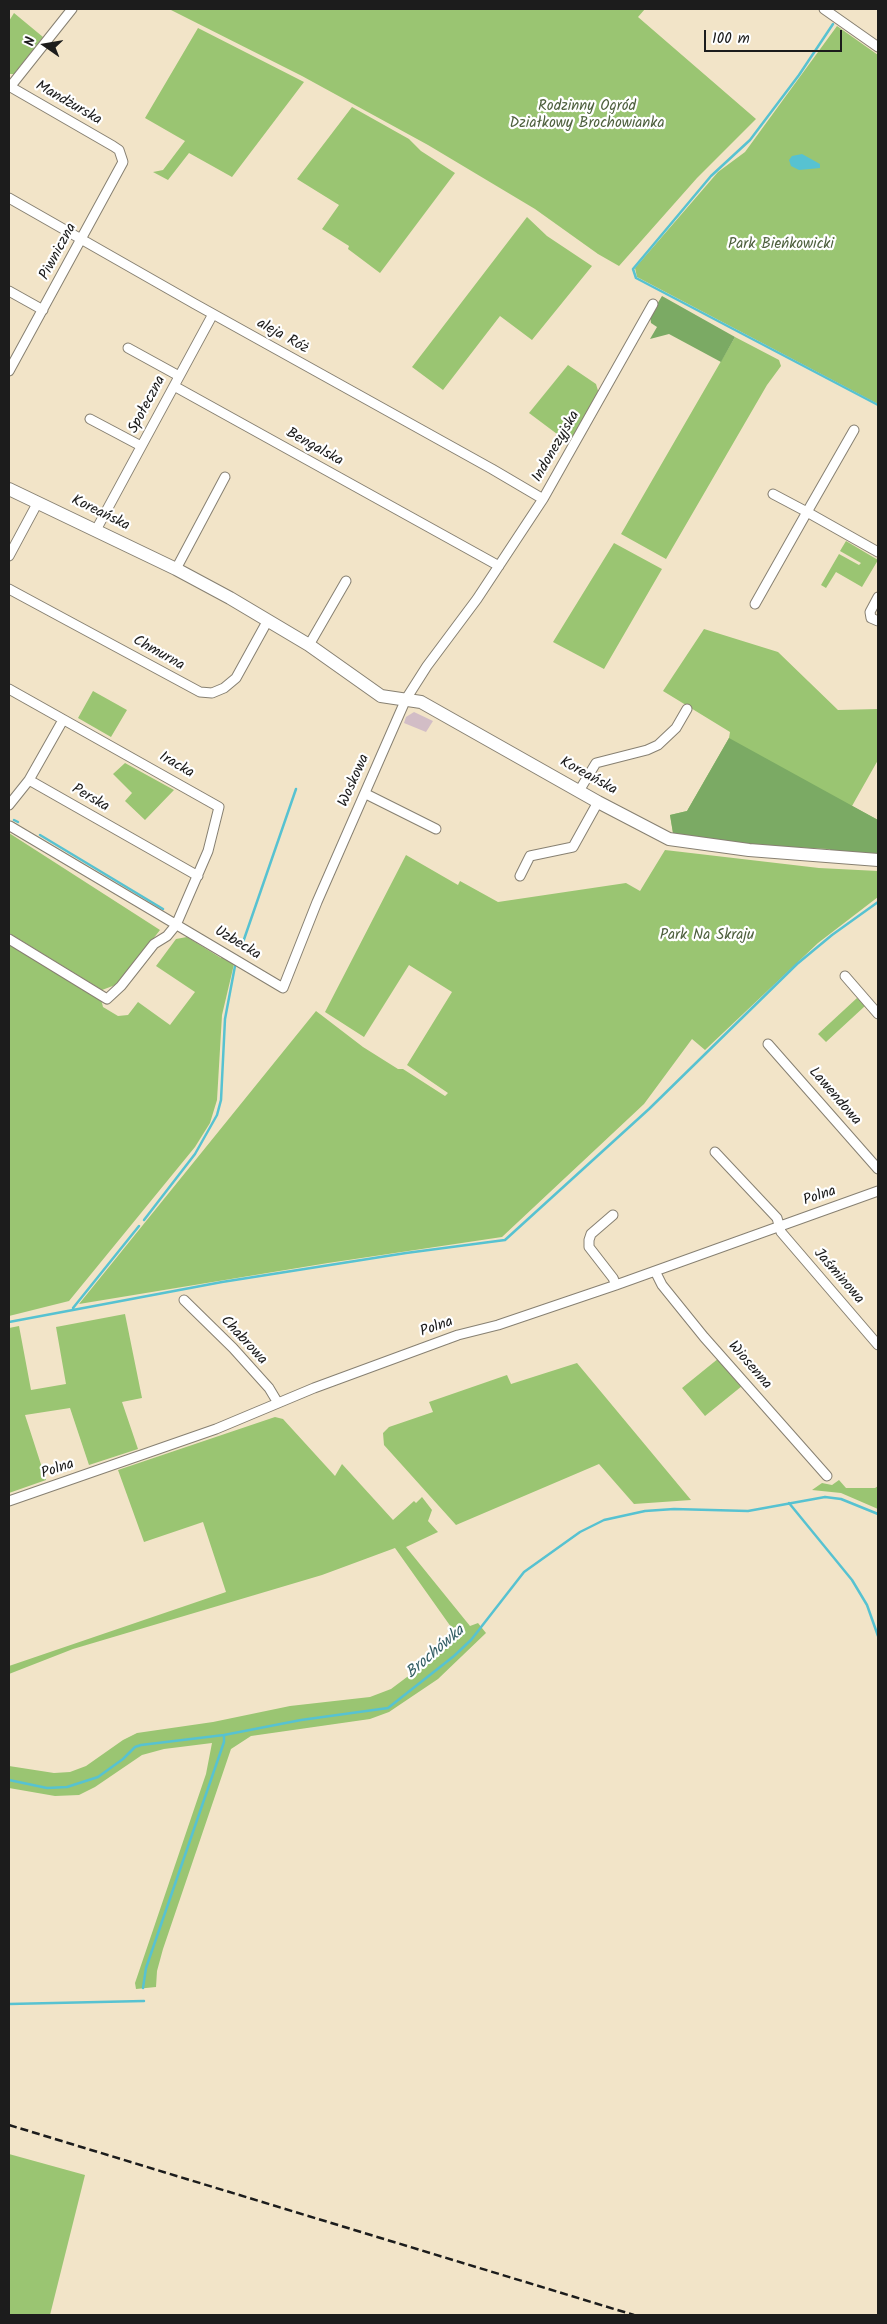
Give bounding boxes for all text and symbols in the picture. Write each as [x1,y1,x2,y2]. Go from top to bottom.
north arrow [20,20,70,70]
scale bar [707,20,844,52]
text: 100 m [712,27,750,51]
text: N [19,35,42,48]
street label: Mandżurska [32,78,104,130]
park label: Rodzinny Ogród Działkowy Brochowianka [510,98,664,133]
street label: Piwniczna [37,221,81,283]
park label: Park Bieńkowicki [728,236,834,254]
street label: aleja Róż [253,315,311,359]
street label: Społeczna [125,373,171,437]
street label: Indonezyjska [529,408,585,486]
street label: Bengalska [282,425,346,471]
street label: Koreańska [68,492,132,536]
street label: Chmurna [129,633,187,675]
street label: Iracka [155,749,197,783]
street label: Woskowa [335,752,375,810]
street label: Koreańska [556,754,620,800]
street label: Perska [68,781,112,817]
street label: Uzbecka [211,923,263,965]
park label: Park Na Skraju [660,927,754,945]
street label: Lawendowa [804,1064,864,1130]
street label: Polna [801,1183,839,1211]
street label: Jaśminowa [809,1245,867,1309]
street label: Chabrowa [216,1313,270,1369]
street label: Polna [418,1314,456,1342]
street label: Wiosenna [723,1338,775,1394]
street label: Polna [39,1456,77,1484]
water label: Brochówka [403,1622,469,1684]

